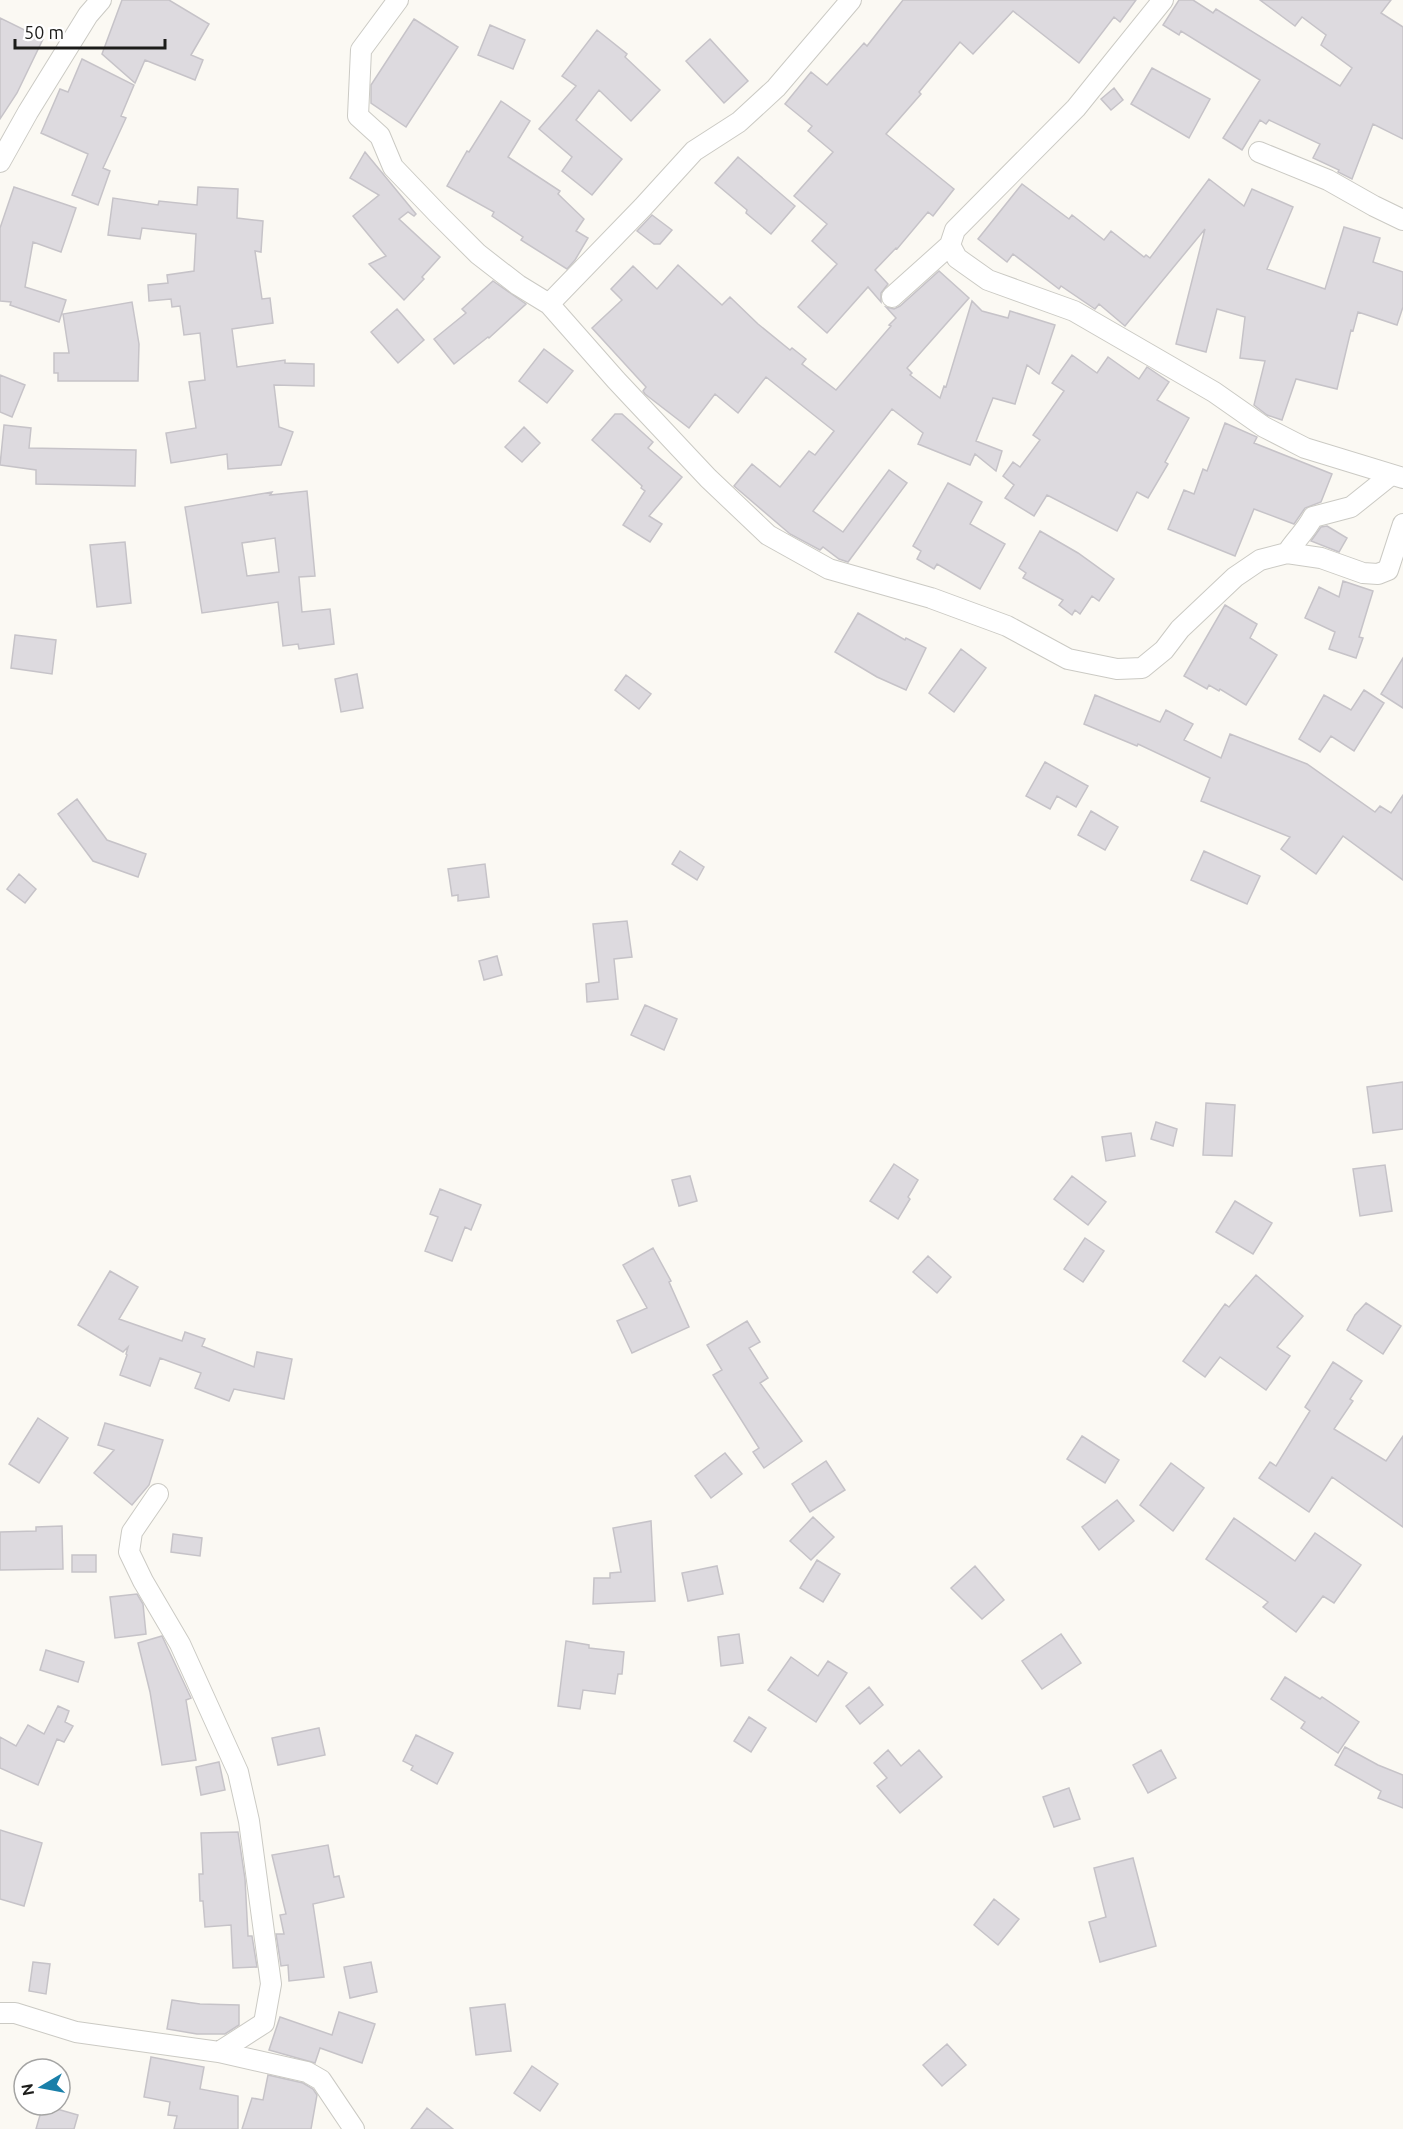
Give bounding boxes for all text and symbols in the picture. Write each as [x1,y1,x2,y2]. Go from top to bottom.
scale bar [15,12,165,50]
text: 50 m [24,22,64,42]
north arrow [12,2057,72,2117]
text: N [17,2082,37,2097]

